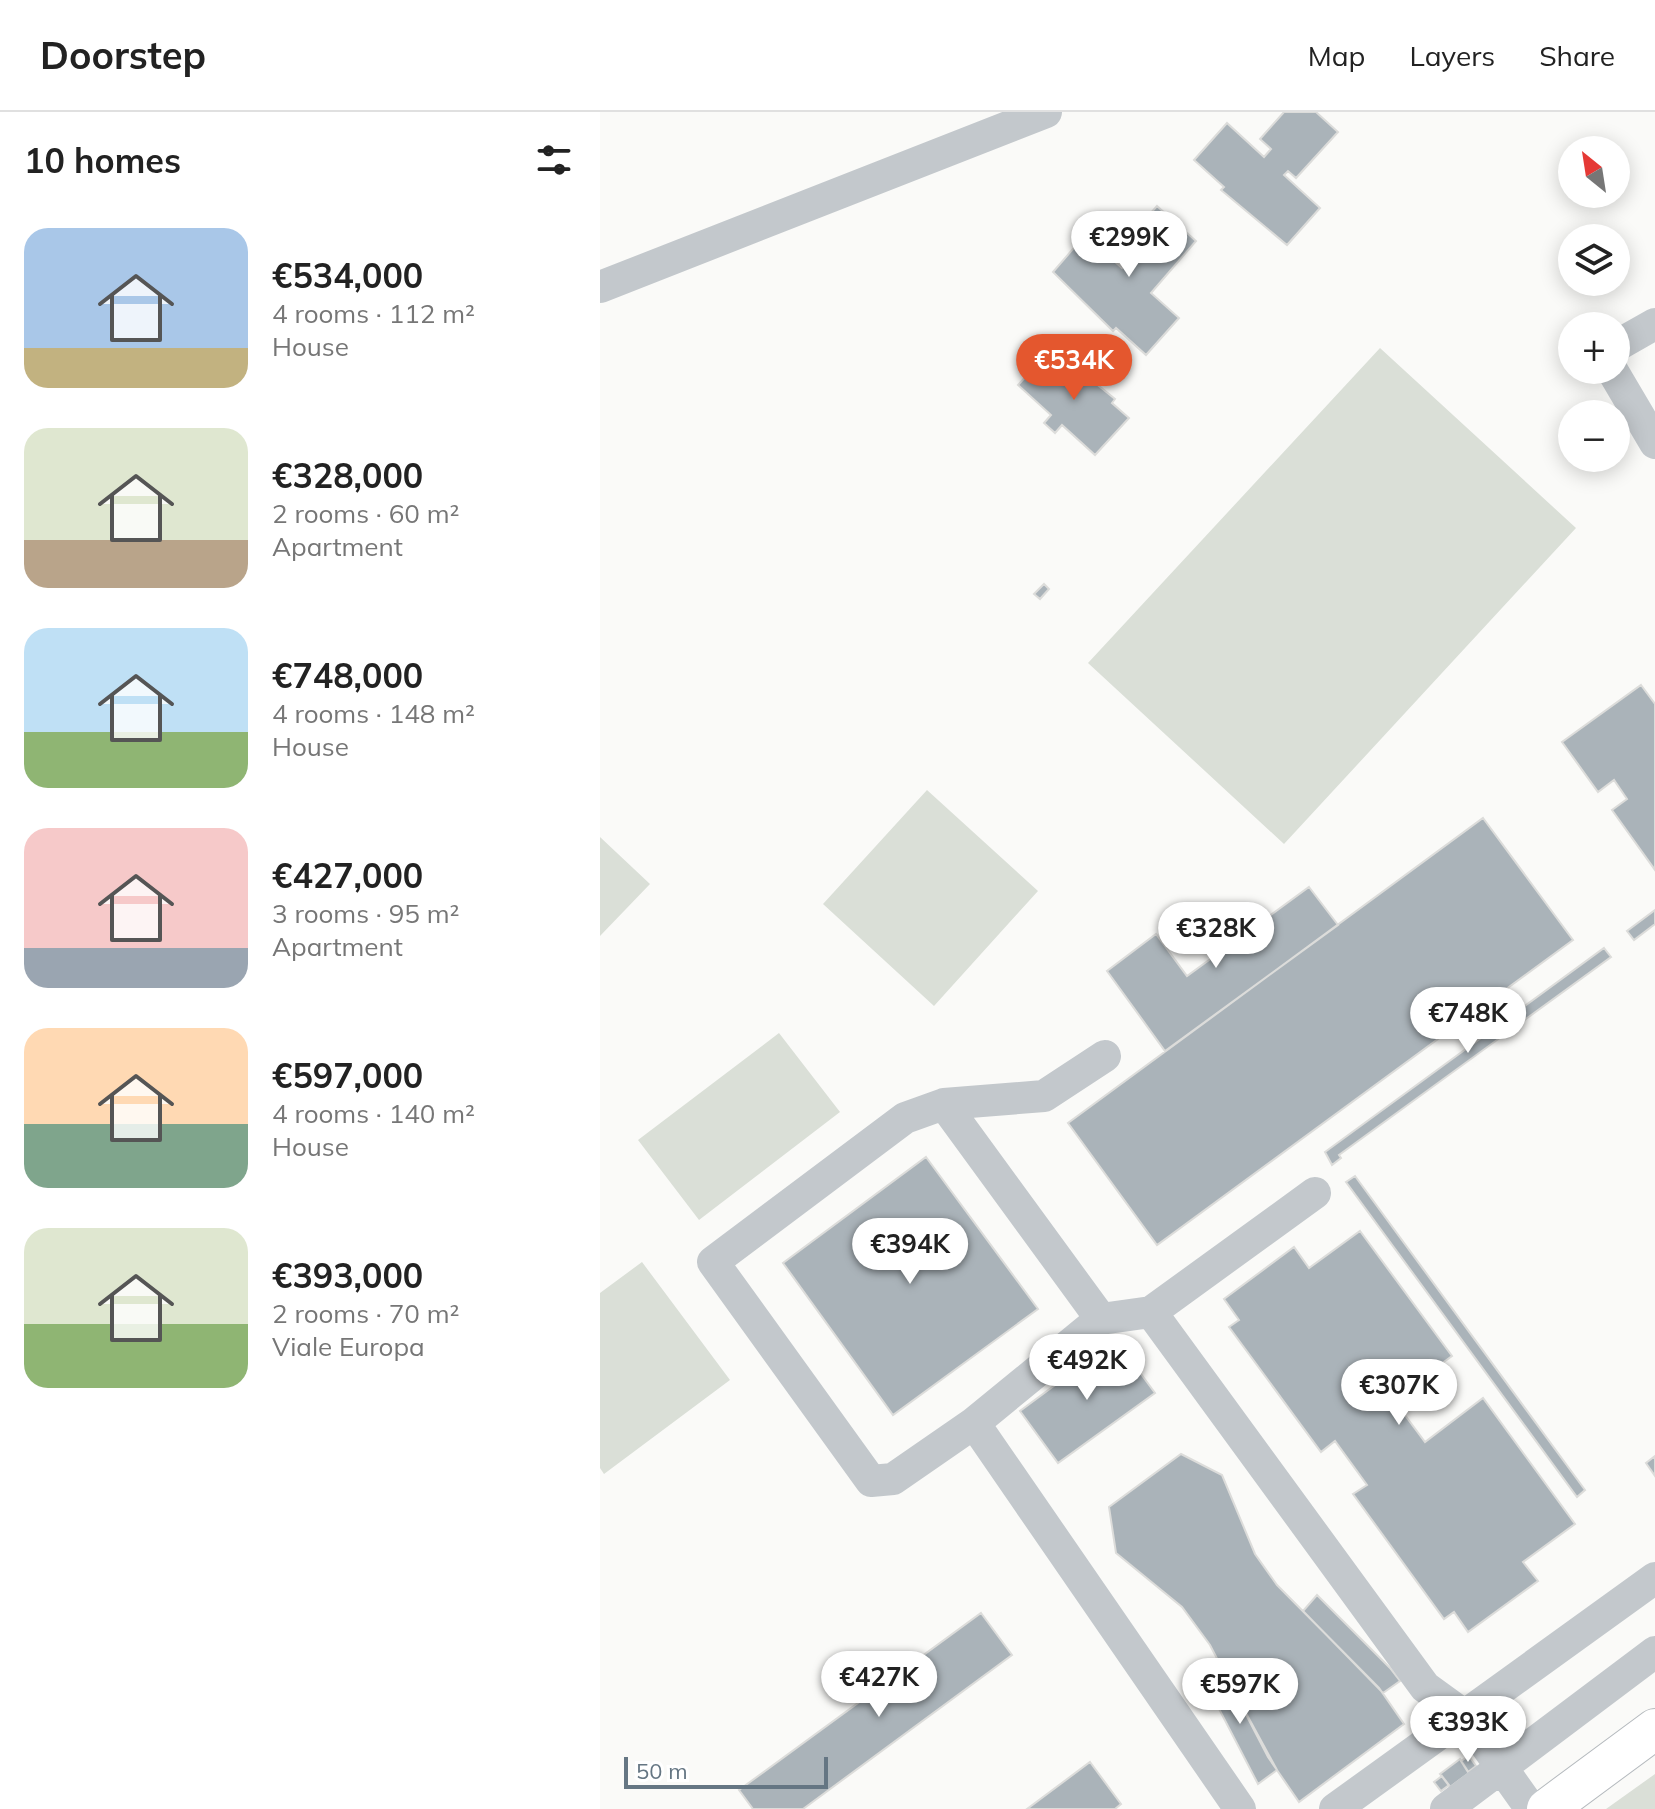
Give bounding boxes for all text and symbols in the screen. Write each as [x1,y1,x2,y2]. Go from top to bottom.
text: Doorstep [40,31,206,79]
text: Map [1308,38,1365,73]
text: Layers [1409,38,1495,73]
text: Share [1539,38,1615,73]
north arrow [1558,136,1630,208]
map controls [1558,136,1630,472]
icon: filters [532,138,576,182]
text: 10 homes [24,139,181,182]
pin: €299K [1073,211,1185,279]
text: €299K [1089,220,1169,253]
button: layers [1558,224,1630,296]
text: €534,000 [272,254,423,297]
icon: home [88,260,184,356]
text: 4 rooms · 112 m² [272,297,475,330]
button: + [1558,312,1630,384]
text: House [272,330,349,363]
pin: €534K [1018,334,1130,402]
text: €534K [1034,343,1114,376]
button: − [1558,400,1630,472]
text: €328,000 [272,454,423,497]
icon: home [88,460,184,556]
text: 2 rooms · 60 m² [272,497,459,530]
text: Apartment [272,530,403,563]
text: €748,000 [272,654,423,697]
icon: home [88,660,184,756]
text: 4 rooms · 148 m² [272,697,475,730]
text: House [272,730,349,763]
text: €427,000 [272,854,423,897]
icon: home [88,860,184,956]
text: 3 rooms · 95 m² [272,897,459,930]
pin: €328K [1160,902,1272,970]
text: €328K [1176,911,1256,944]
text: Apartment [272,930,403,963]
pin: €748K [1412,987,1524,1055]
text: €748K [1428,996,1508,1029]
text: €597,000 [272,1054,423,1097]
icon: home [88,1060,184,1156]
text: 4 rooms · 140 m² [272,1097,475,1130]
text: House [272,1130,349,1163]
pin: €394K [854,1218,966,1286]
text: €394K [870,1227,950,1260]
text: €393,000 [272,1254,423,1297]
icon: home [88,1260,184,1356]
text: 2 rooms · 70 m² [272,1297,459,1330]
text: Viale Europa [272,1330,425,1363]
pin: €492K [1031,1334,1143,1402]
text: €492K [1047,1343,1127,1376]
pin: €307K [1343,1359,1455,1427]
text: €307K [1359,1368,1439,1401]
pin: €427K [823,1651,935,1719]
pin: €597K [1184,1658,1296,1726]
text: €427K [839,1660,919,1693]
text: €597K [1200,1667,1280,1700]
pin: €393K [1412,1696,1524,1764]
text: €393K [1428,1705,1508,1738]
scale bar [624,1753,828,1789]
text: 50 m [636,1757,687,1785]

